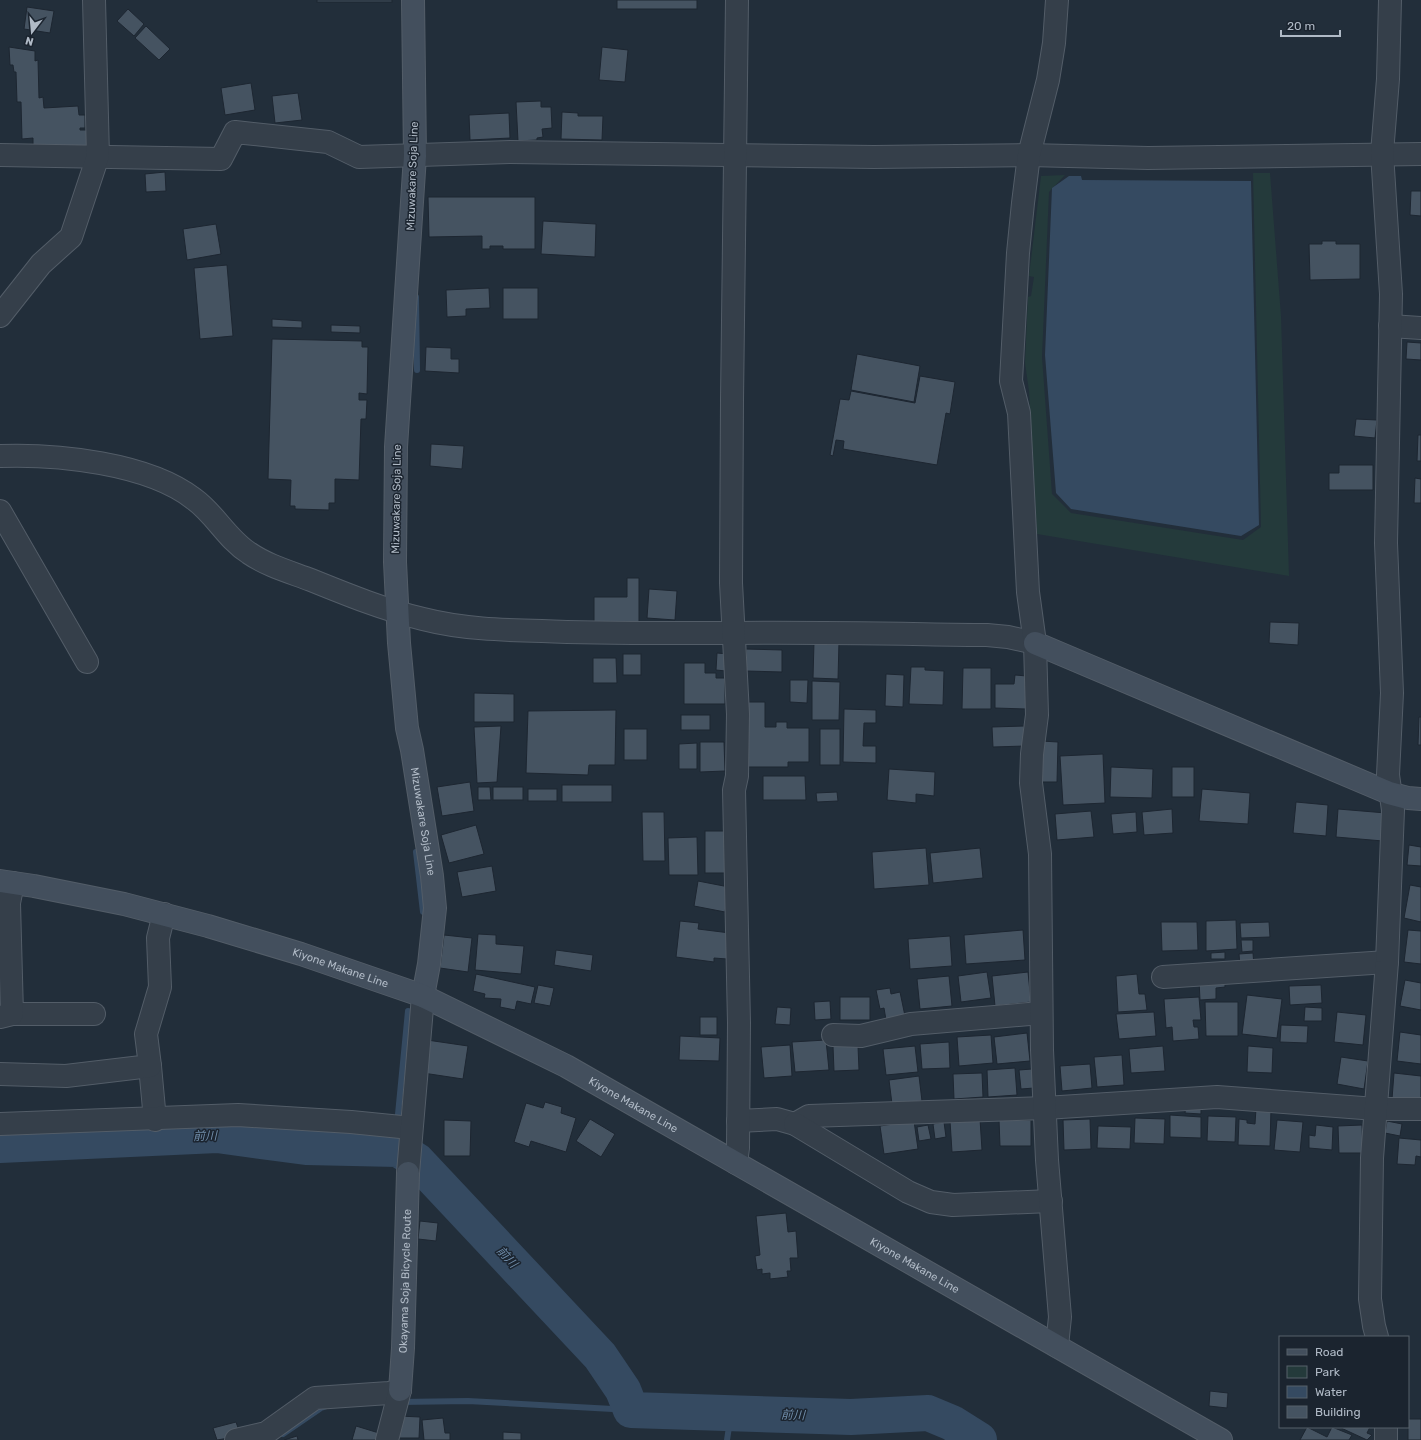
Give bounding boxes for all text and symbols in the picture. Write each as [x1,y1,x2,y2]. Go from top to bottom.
north arrow [12,12,52,52]
scale bar [1281,12,1340,38]
text: 20 m [1287,19,1315,33]
text: N [24,34,35,48]
street label: Mizuwakare Soja Line [404,121,421,231]
street label: Mizuwakare Soja Line [389,444,404,554]
street label: Mizuwakare Soja Line [408,766,438,877]
street label: Kiyone Makane Line [291,946,390,991]
street label: Kiyone Makane Line [586,1074,680,1136]
water label: 前川 [193,1129,219,1143]
street label: Okayama Soja Bicycle Route [397,1209,414,1354]
street label: Kiyone Makane Line [868,1235,962,1296]
water label: 前川 [494,1243,522,1272]
legend [1279,1336,1409,1428]
text: Road [1315,1345,1343,1359]
text: Park [1315,1365,1341,1379]
text: Water [1315,1385,1347,1399]
text: Building [1315,1405,1361,1419]
water label: 前川 [781,1408,807,1422]

